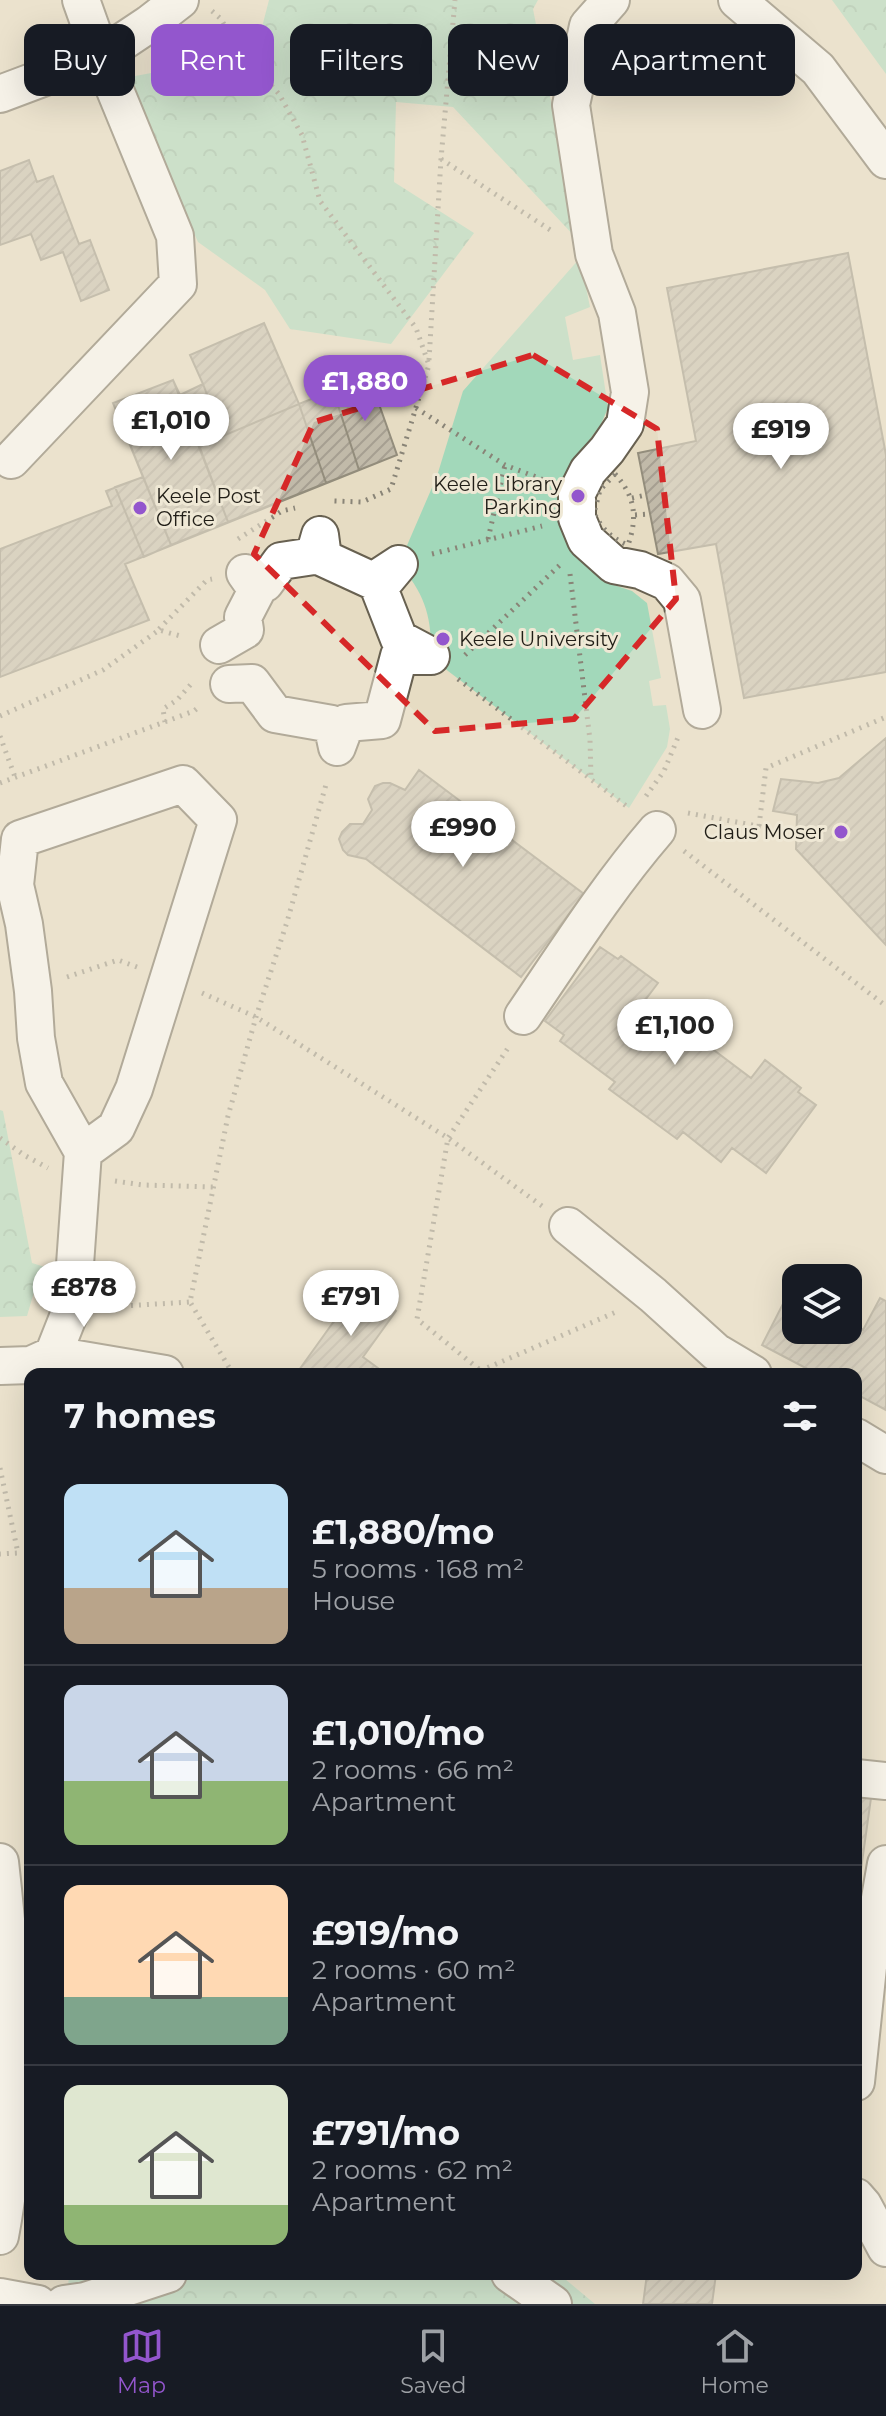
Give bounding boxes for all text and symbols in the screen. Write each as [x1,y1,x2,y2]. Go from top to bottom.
chip: Buy [24,24,135,96]
chip: Rent [151,24,274,96]
chip: Filters [290,24,432,96]
chip: New [448,24,568,96]
chip: Apartment [584,24,795,96]
pin: £1,880 [300,355,430,423]
text: £1,880 [322,365,408,397]
pin: £1,010 [106,394,236,462]
pin: £919 [734,403,828,471]
text: £1,010 [131,404,211,436]
text: £919 [751,413,811,445]
place label: Keele Library Parking [433,472,562,519]
place label: Keele Post Office [156,484,261,531]
marker: Keele Library Parking [569,487,587,505]
marker: Keele Post Office [131,499,149,517]
place label: Keele University [459,627,618,651]
marker: Keele University [434,630,452,648]
pin: £990 [416,801,510,869]
text: £990 [429,811,497,843]
place label: Claus Moser [704,820,825,844]
marker: Claus Moser [832,823,850,841]
pin: £1,100 [610,999,740,1067]
text: £1,100 [635,1009,715,1041]
pin: £878 [37,1261,131,1329]
map controls [782,1264,862,1344]
button: layers [782,1264,862,1344]
pin: £791 [304,1270,398,1338]
text: £878 [51,1271,117,1303]
text: £791 [321,1280,381,1312]
icon: filters [778,1394,822,1438]
text: 7 homes [64,1395,216,1437]
text: £1,880/mo [312,1511,494,1553]
icon: home [128,1516,224,1612]
text: 5 rooms · 168 m² [312,1553,524,1585]
text: House [312,1585,395,1617]
text: £1,010/mo [312,1712,485,1754]
icon: home [128,1717,224,1813]
text: 2 rooms · 66 m² [312,1754,514,1786]
text: Apartment [312,1786,456,1818]
text: £919/mo [312,1912,459,1954]
icon: home [128,1917,224,2013]
text: 2 rooms · 60 m² [312,1954,515,1986]
text: Apartment [312,1986,456,2018]
text: £791/mo [312,2112,460,2154]
icon: home [128,2117,224,2213]
text: 2 rooms · 62 m² [312,2154,513,2186]
text: Apartment [312,2186,456,2218]
tab: Map [117,2324,166,2399]
tab: Saved [400,2324,466,2399]
tab: Home [701,2324,769,2399]

